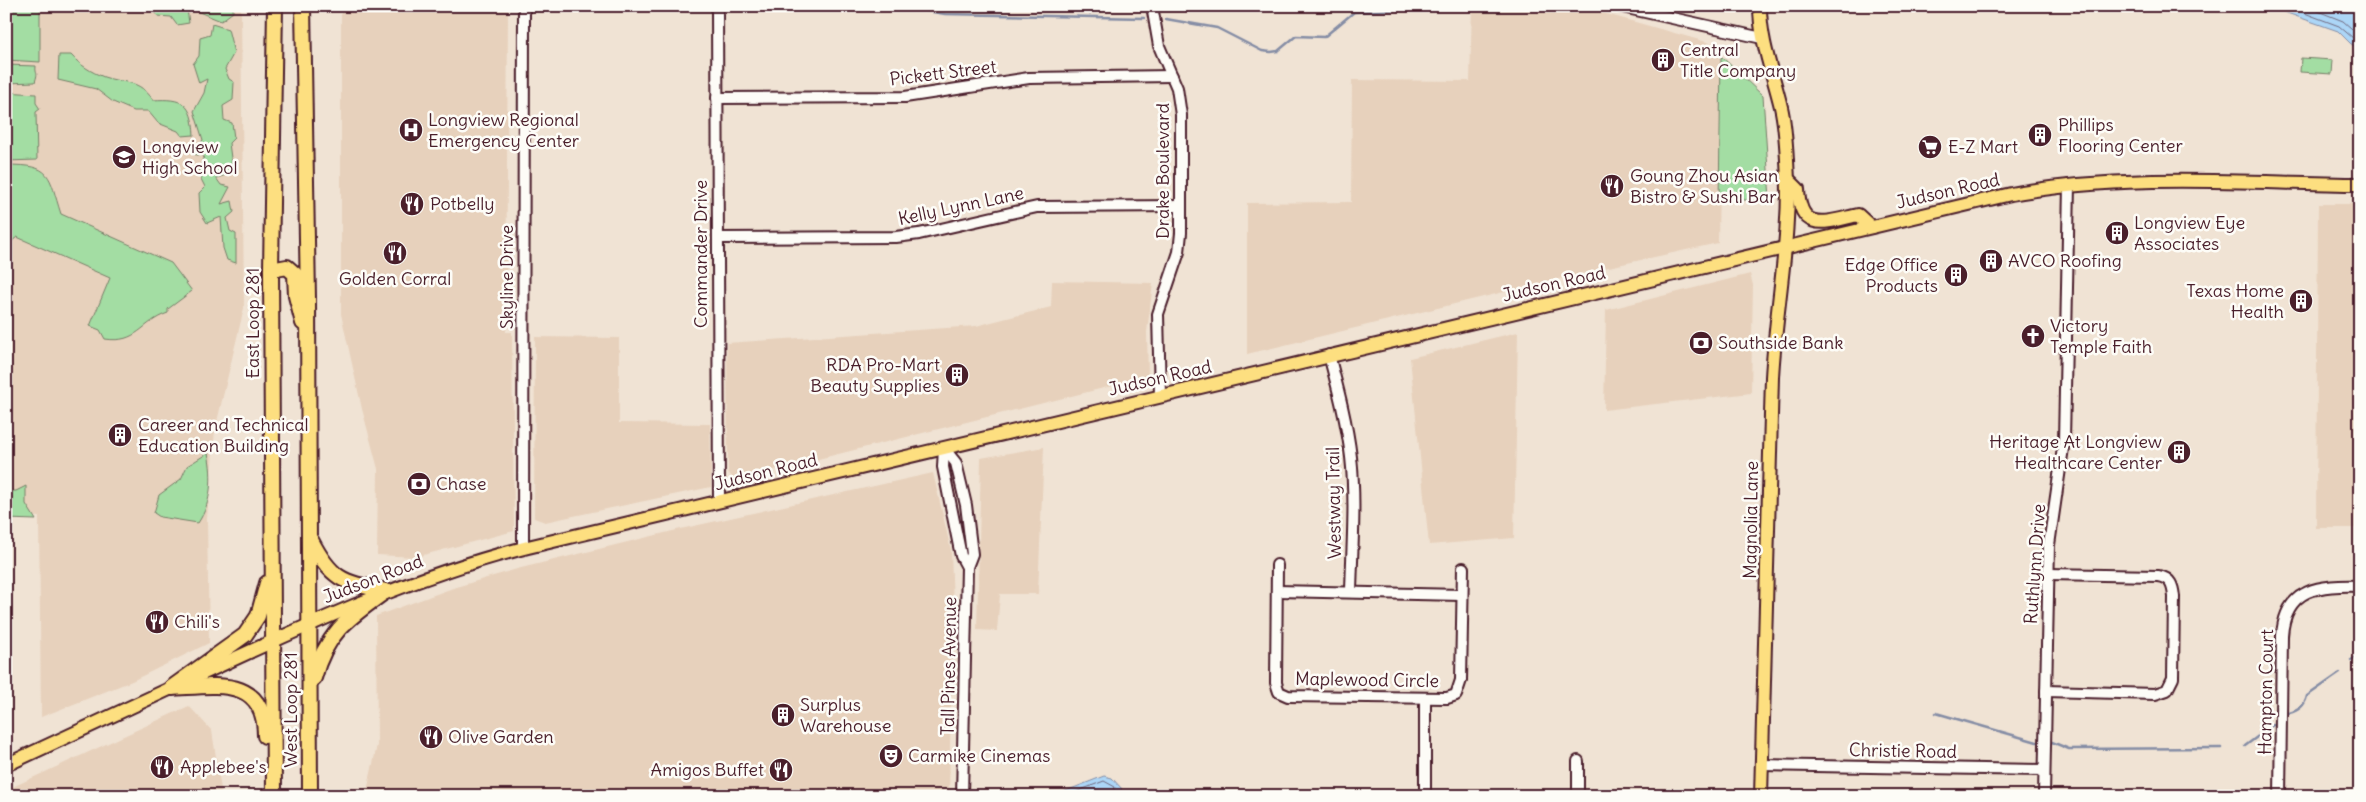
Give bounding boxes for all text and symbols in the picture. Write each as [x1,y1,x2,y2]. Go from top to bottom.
place label: Central Title Company [1680,38,1796,82]
building icon: Central Title Company [1650,47,1676,73]
street label: Pickett Street [888,55,998,90]
street label: Drake Boulevard [1151,103,1174,239]
place label: Longview Regional Emergency Center [428,108,580,152]
place label: Phillips Flooring Center [2058,113,2183,157]
hospital icon: Longview Regional Emergency Center [398,117,424,143]
building icon: Phillips Flooring Center [2027,122,2053,148]
supermarket icon: E-Z Mart [1917,134,1943,160]
place label: Longview High School [142,135,238,179]
place label: E-Z Mart [1948,135,2018,158]
school or university icon: Longview High School [111,144,137,170]
place label: Goung Zhou Asian Bistro & Sushi Bar [1630,164,1778,208]
street label: Judson Road [1894,167,2002,214]
restaurant icon: Goung Zhou Asian Bistro & Sushi Bar [1599,173,1625,199]
street label: Commander Drive [689,180,712,328]
street label: Kelly Lynn Lane [896,181,1026,230]
restaurant icon: Potbelly [399,191,425,217]
place label: Potbelly [430,192,494,215]
place label: Longview Eye Associates [2134,211,2245,255]
building icon: Longview Eye Associates [2104,220,2130,246]
street label: Skyline Drive [495,225,518,329]
restaurant icon: Golden Corral [382,240,408,266]
building icon: AVCO Roofing [1978,248,2004,274]
place label: AVCO Roofing [2008,249,2122,272]
place label: Edge Office Products [1845,253,1938,297]
street label: Judson Road [1500,260,1608,307]
building icon: Edge Office Products [1943,262,1969,288]
place label: Golden Corral [339,267,451,290]
street label: East Loop 281 [241,268,264,378]
place label: Texas Home Health [2186,279,2284,323]
building icon: Texas Home Health [2288,288,2314,314]
place label: Victory Temple Faith [2050,314,2152,358]
church icon: Victory Temple Faith [2020,323,2046,349]
bank icon: Southside Bank [1688,330,1714,356]
place label: Southside Bank [1718,331,1843,354]
place label: RDA Pro-Mart Beauty Supplies [810,353,940,397]
street label: Judson Road [1106,354,1214,401]
building icon: RDA Pro-Mart Beauty Supplies [944,362,970,388]
place label: Career and Technical Education Building [138,413,309,457]
building icon: Career and Technical Education Building [107,422,133,448]
place label: Heritage At Longview Healthcare Center [1989,430,2163,474]
building icon: Heritage At Longview Healthcare Center [2166,439,2192,465]
street label: Westway Trail [1321,447,1346,559]
street label: Judson Road [712,448,820,495]
street label: Magnolia Lane [1738,461,1763,579]
bank icon: Chase [406,471,432,497]
place label: Chase [436,472,486,495]
street label: Ruthlynn Drive [2019,503,2050,625]
street label: Judson Road [320,549,427,608]
street label: Tall Pines Avenue [936,596,961,736]
restaurant icon: Chili's [144,609,170,635]
place label: Chili's [174,610,220,633]
street label: Hampton Court [2253,629,2278,755]
street label: West Loop 281 [279,652,302,768]
street label: Maplewood Circle [1295,667,1439,692]
place label: Surplus Warehouse [800,693,891,737]
building icon: Surplus Warehouse [770,702,796,728]
restaurant icon: Olive Garden [418,724,444,750]
place label: Olive Garden [448,725,554,748]
street label: Christie Road [1849,738,1958,763]
theatre icon: Carmike Cinemas [878,743,904,769]
place label: Carmike Cinemas [908,744,1050,767]
restaurant icon: Applebee's [149,754,175,780]
place label: Applebee's [180,755,267,778]
restaurant icon: Amigos Buffet [768,757,794,783]
place label: Amigos Buffet [651,758,764,781]

